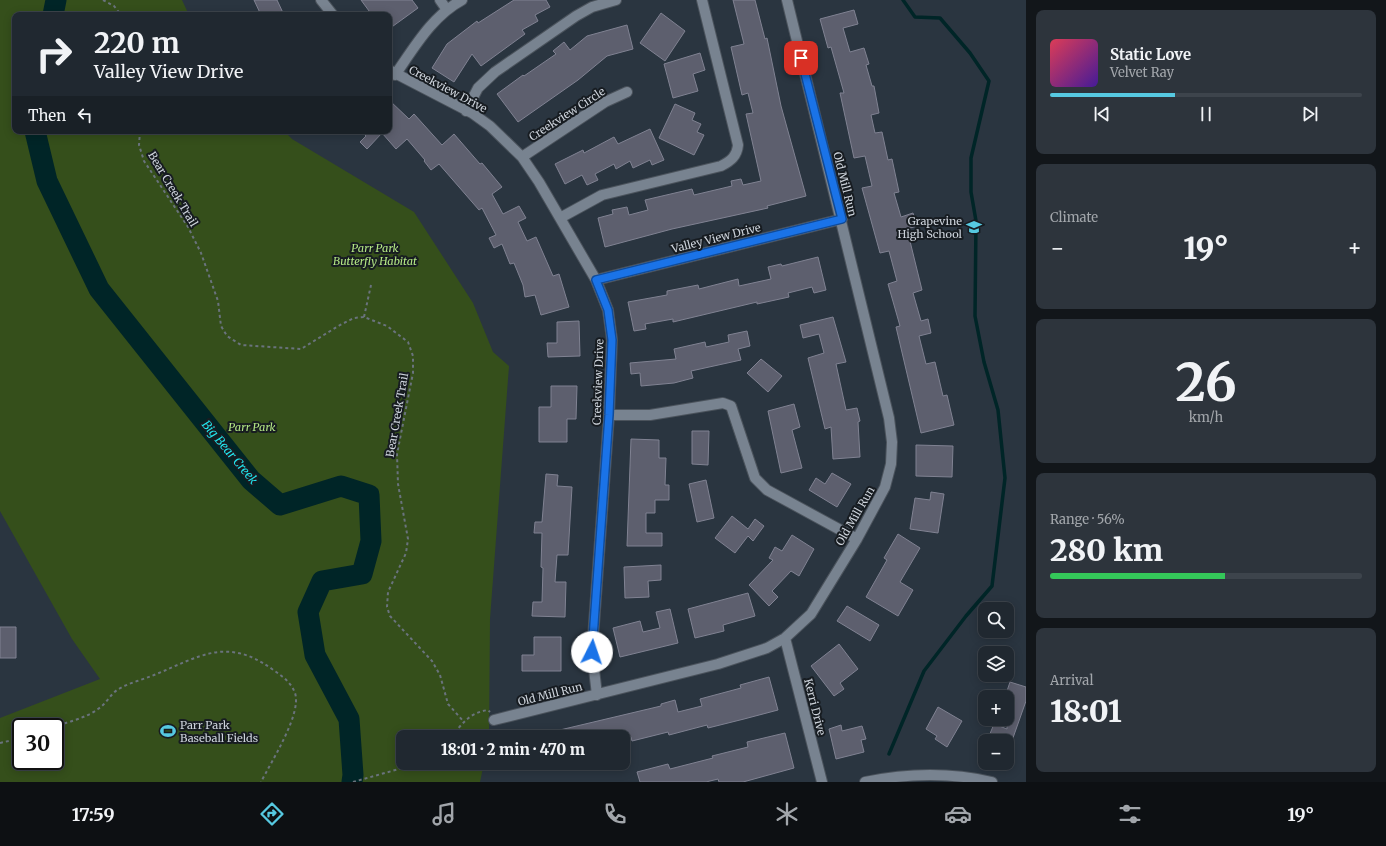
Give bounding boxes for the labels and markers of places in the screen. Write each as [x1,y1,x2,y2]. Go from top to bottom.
pin [784,41,818,75]
place label: Grapevine High School [898,214,963,241]
school or university icon: Grapevine High School [965,218,983,236]
place label: Parr Park Baseball Fields [180,718,258,745]
sports icon: Parr Park Baseball Fields [159,722,177,740]

